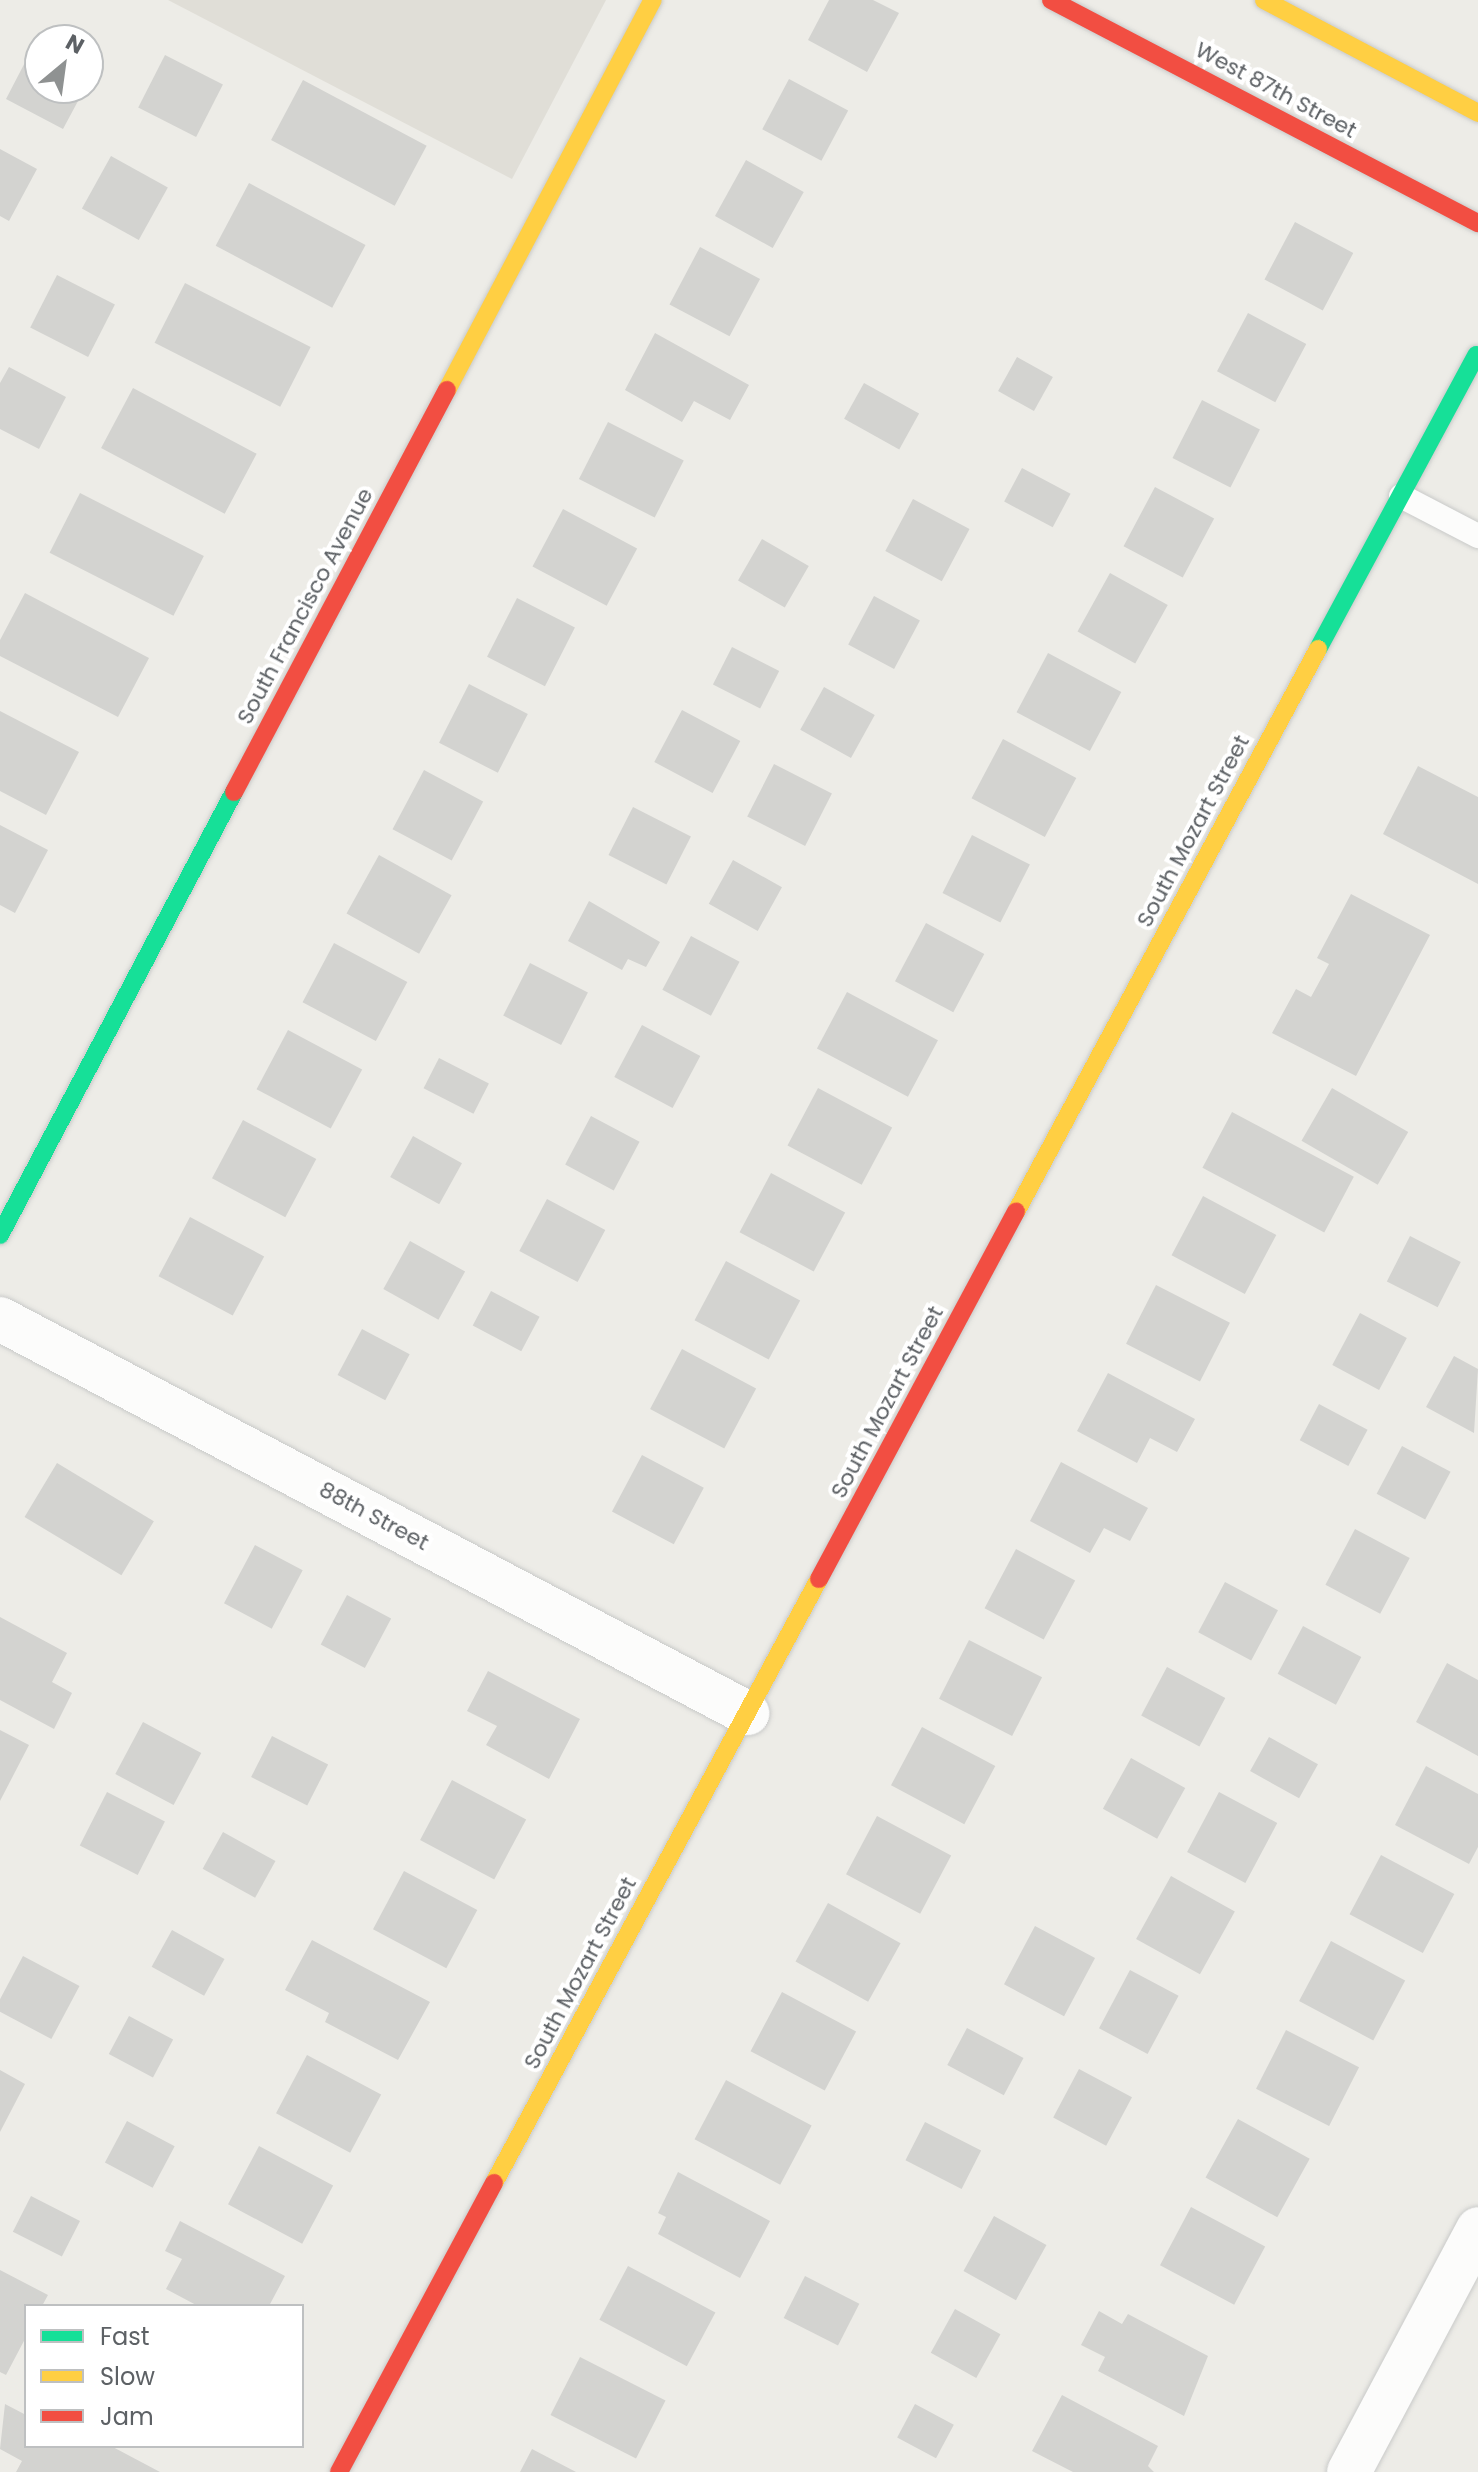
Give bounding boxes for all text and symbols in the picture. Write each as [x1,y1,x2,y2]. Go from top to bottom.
north arrow [24,24,104,104]
text: N [60,27,90,62]
street label: West 87th Street [1191,36,1361,144]
street label: South Francisco Avenue [232,483,378,729]
street label: South Mozart Street [1131,731,1255,931]
street label: South Mozart Street [825,1302,949,1502]
street label: 88th Street [315,1476,433,1556]
street label: South Mozart Street [518,1873,642,2073]
legend [24,2304,304,2448]
text: Fast [100,2320,150,2353]
text: Slow [100,2360,155,2393]
text: Jam [100,2400,154,2433]

